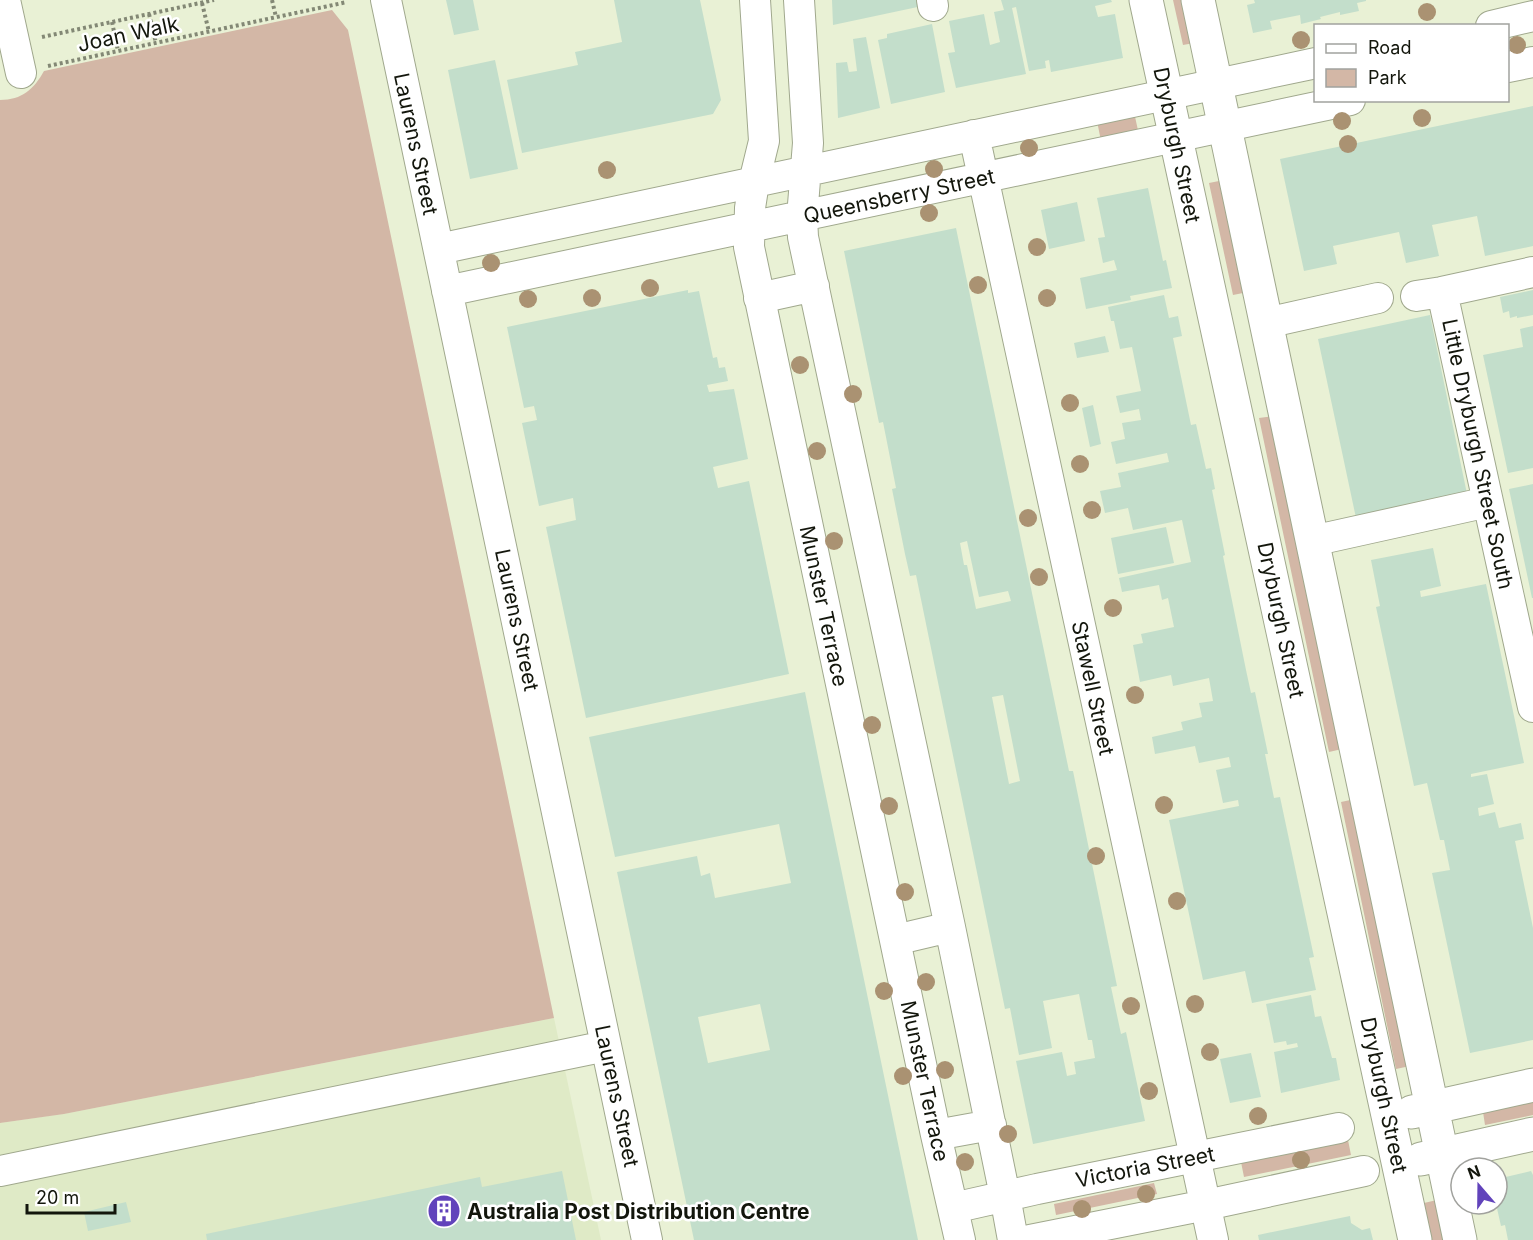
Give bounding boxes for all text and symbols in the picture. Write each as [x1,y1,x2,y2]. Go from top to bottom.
street label: Joan Walk [75,11,181,57]
legend [1314,24,1509,102]
text: Road [1368,37,1411,58]
street label: Dryburgh Street [1148,65,1206,225]
text: Park [1368,67,1407,88]
street label: Laurens Street [389,71,443,217]
street label: Queensberry Street [801,163,997,228]
street label: Little Dryburgh Street South [1437,317,1519,591]
street label: Munster Terrace [795,523,853,689]
street label: Dryburgh Street [1252,540,1310,700]
street label: Laurens Street [490,547,544,693]
street label: Stawell Street [1067,619,1119,758]
street label: Munster Terrace [896,998,954,1164]
street label: Dryburgh Street [1355,1015,1413,1175]
street label: Laurens Street [590,1023,644,1169]
street label: Victoria Street [1073,1141,1217,1193]
north arrow [1449,1156,1509,1216]
text: N [1465,1160,1483,1183]
scale bar [27,1177,116,1215]
text: 20 m [36,1187,79,1208]
building icon: Australia Post Distribution Centre [426,1193,462,1229]
place label: Australia Post Distribution Centre [467,1199,810,1224]

